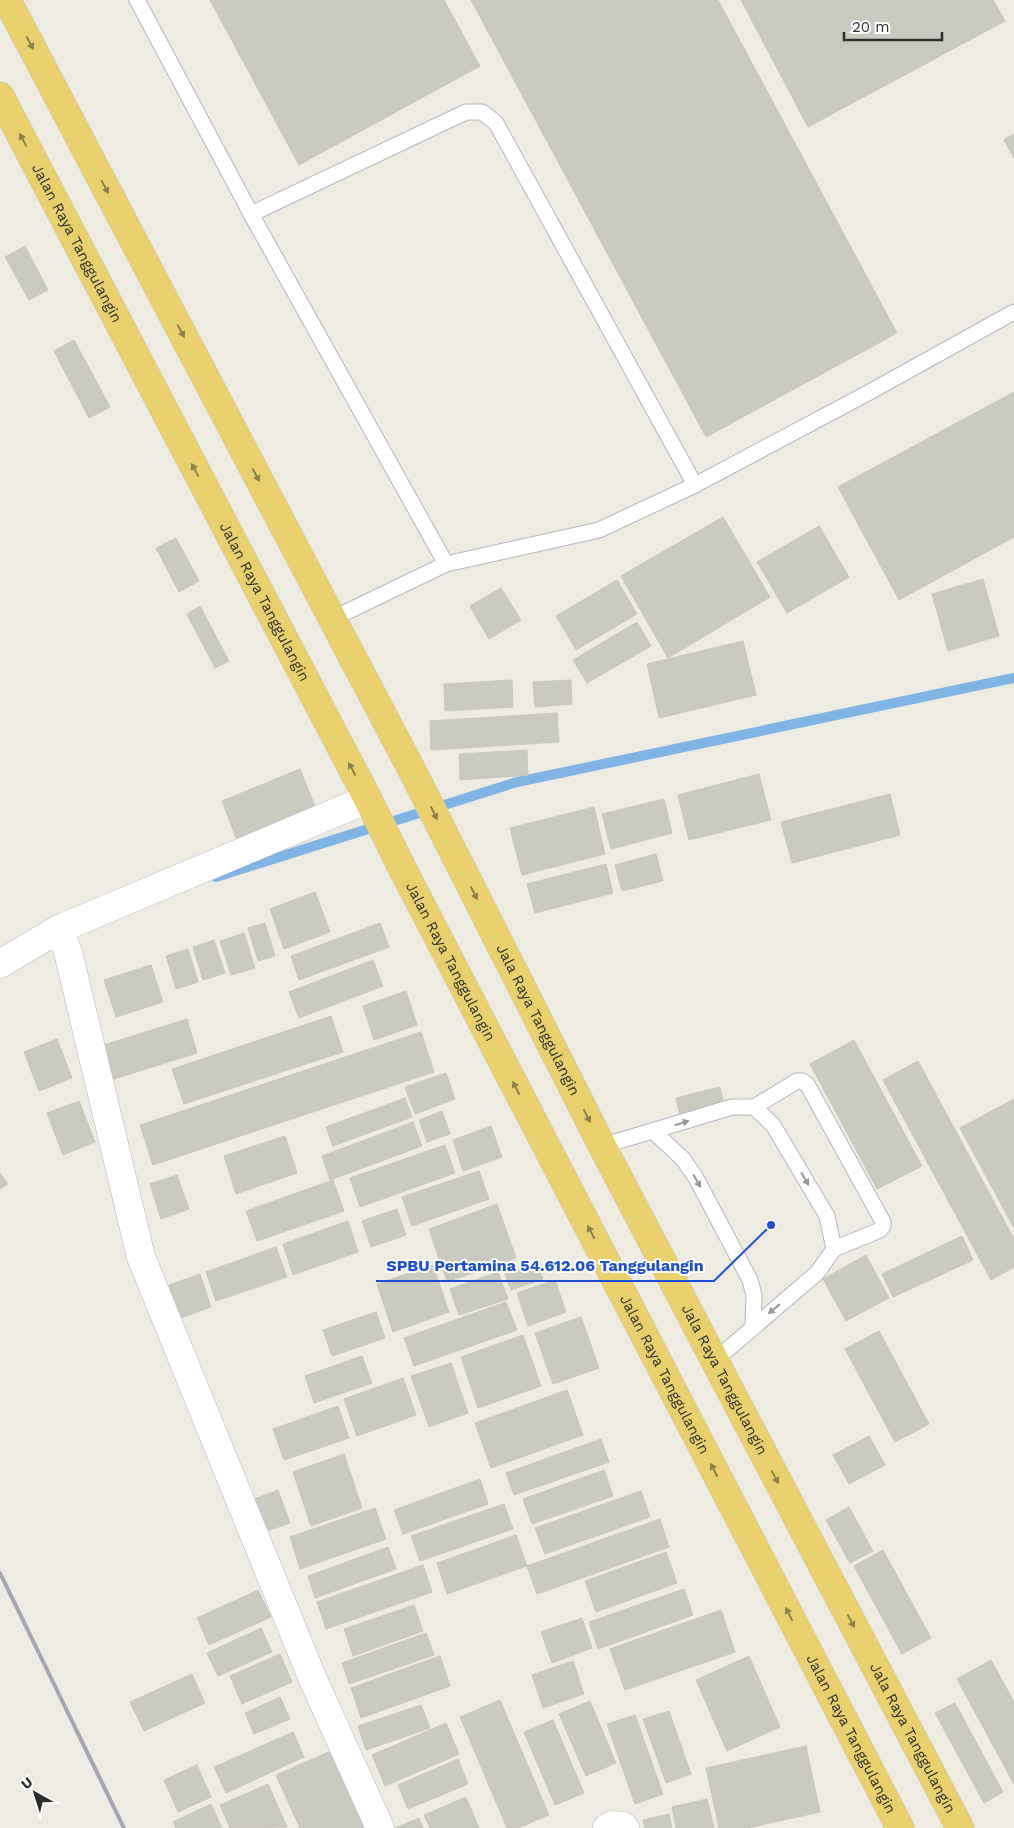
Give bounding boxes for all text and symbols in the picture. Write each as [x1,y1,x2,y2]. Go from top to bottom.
scale bar [844,10,942,42]
text: 20 m [852,18,890,36]
one-way arrow [26,36,34,50]
one-way arrow [19,132,27,147]
street label: Jalan Raya Tanggulangin [28,161,126,326]
one-way arrow [101,180,109,194]
one-way arrow [177,324,185,338]
one-way arrow [191,463,199,477]
one-way arrow [252,468,260,482]
street label: Jalan Raya Tanggulangin [216,519,314,684]
one-way arrow [348,762,356,776]
one-way arrow [430,806,438,821]
street label: Jalan Raya Tanggulangin [402,879,499,1044]
one-way arrow [470,885,478,900]
street label: Jala Raya Tanggulangin [492,941,584,1099]
one-way arrow [512,1081,520,1095]
one-way arrow [583,1108,591,1123]
one-way arrow [675,1118,690,1126]
one-way arrow [800,1172,809,1185]
one-way arrow [693,1174,702,1187]
one-way arrow [587,1225,595,1240]
callout: SPBU Pertamina 54.612.06 Tanggulangin [376,1250,714,1281]
text: SPBU Pertamina 54.612.06 Tanggulangin [386,1256,704,1275]
street label: Jalan Raya Tanggulangin [616,1292,713,1457]
street label: Jala Raya Tanggulangin [678,1301,771,1458]
one-way arrow [768,1303,780,1314]
one-way arrow [710,1462,718,1477]
one-way arrow [771,1470,779,1484]
one-way arrow [785,1607,793,1621]
one-way arrow [847,1613,855,1628]
street label: Jalan Raya Tanggulangin [803,1651,900,1817]
street label: Jala Raya Tanggulangin [866,1660,960,1816]
north arrow [10,1768,60,1818]
text: U [18,1774,36,1792]

